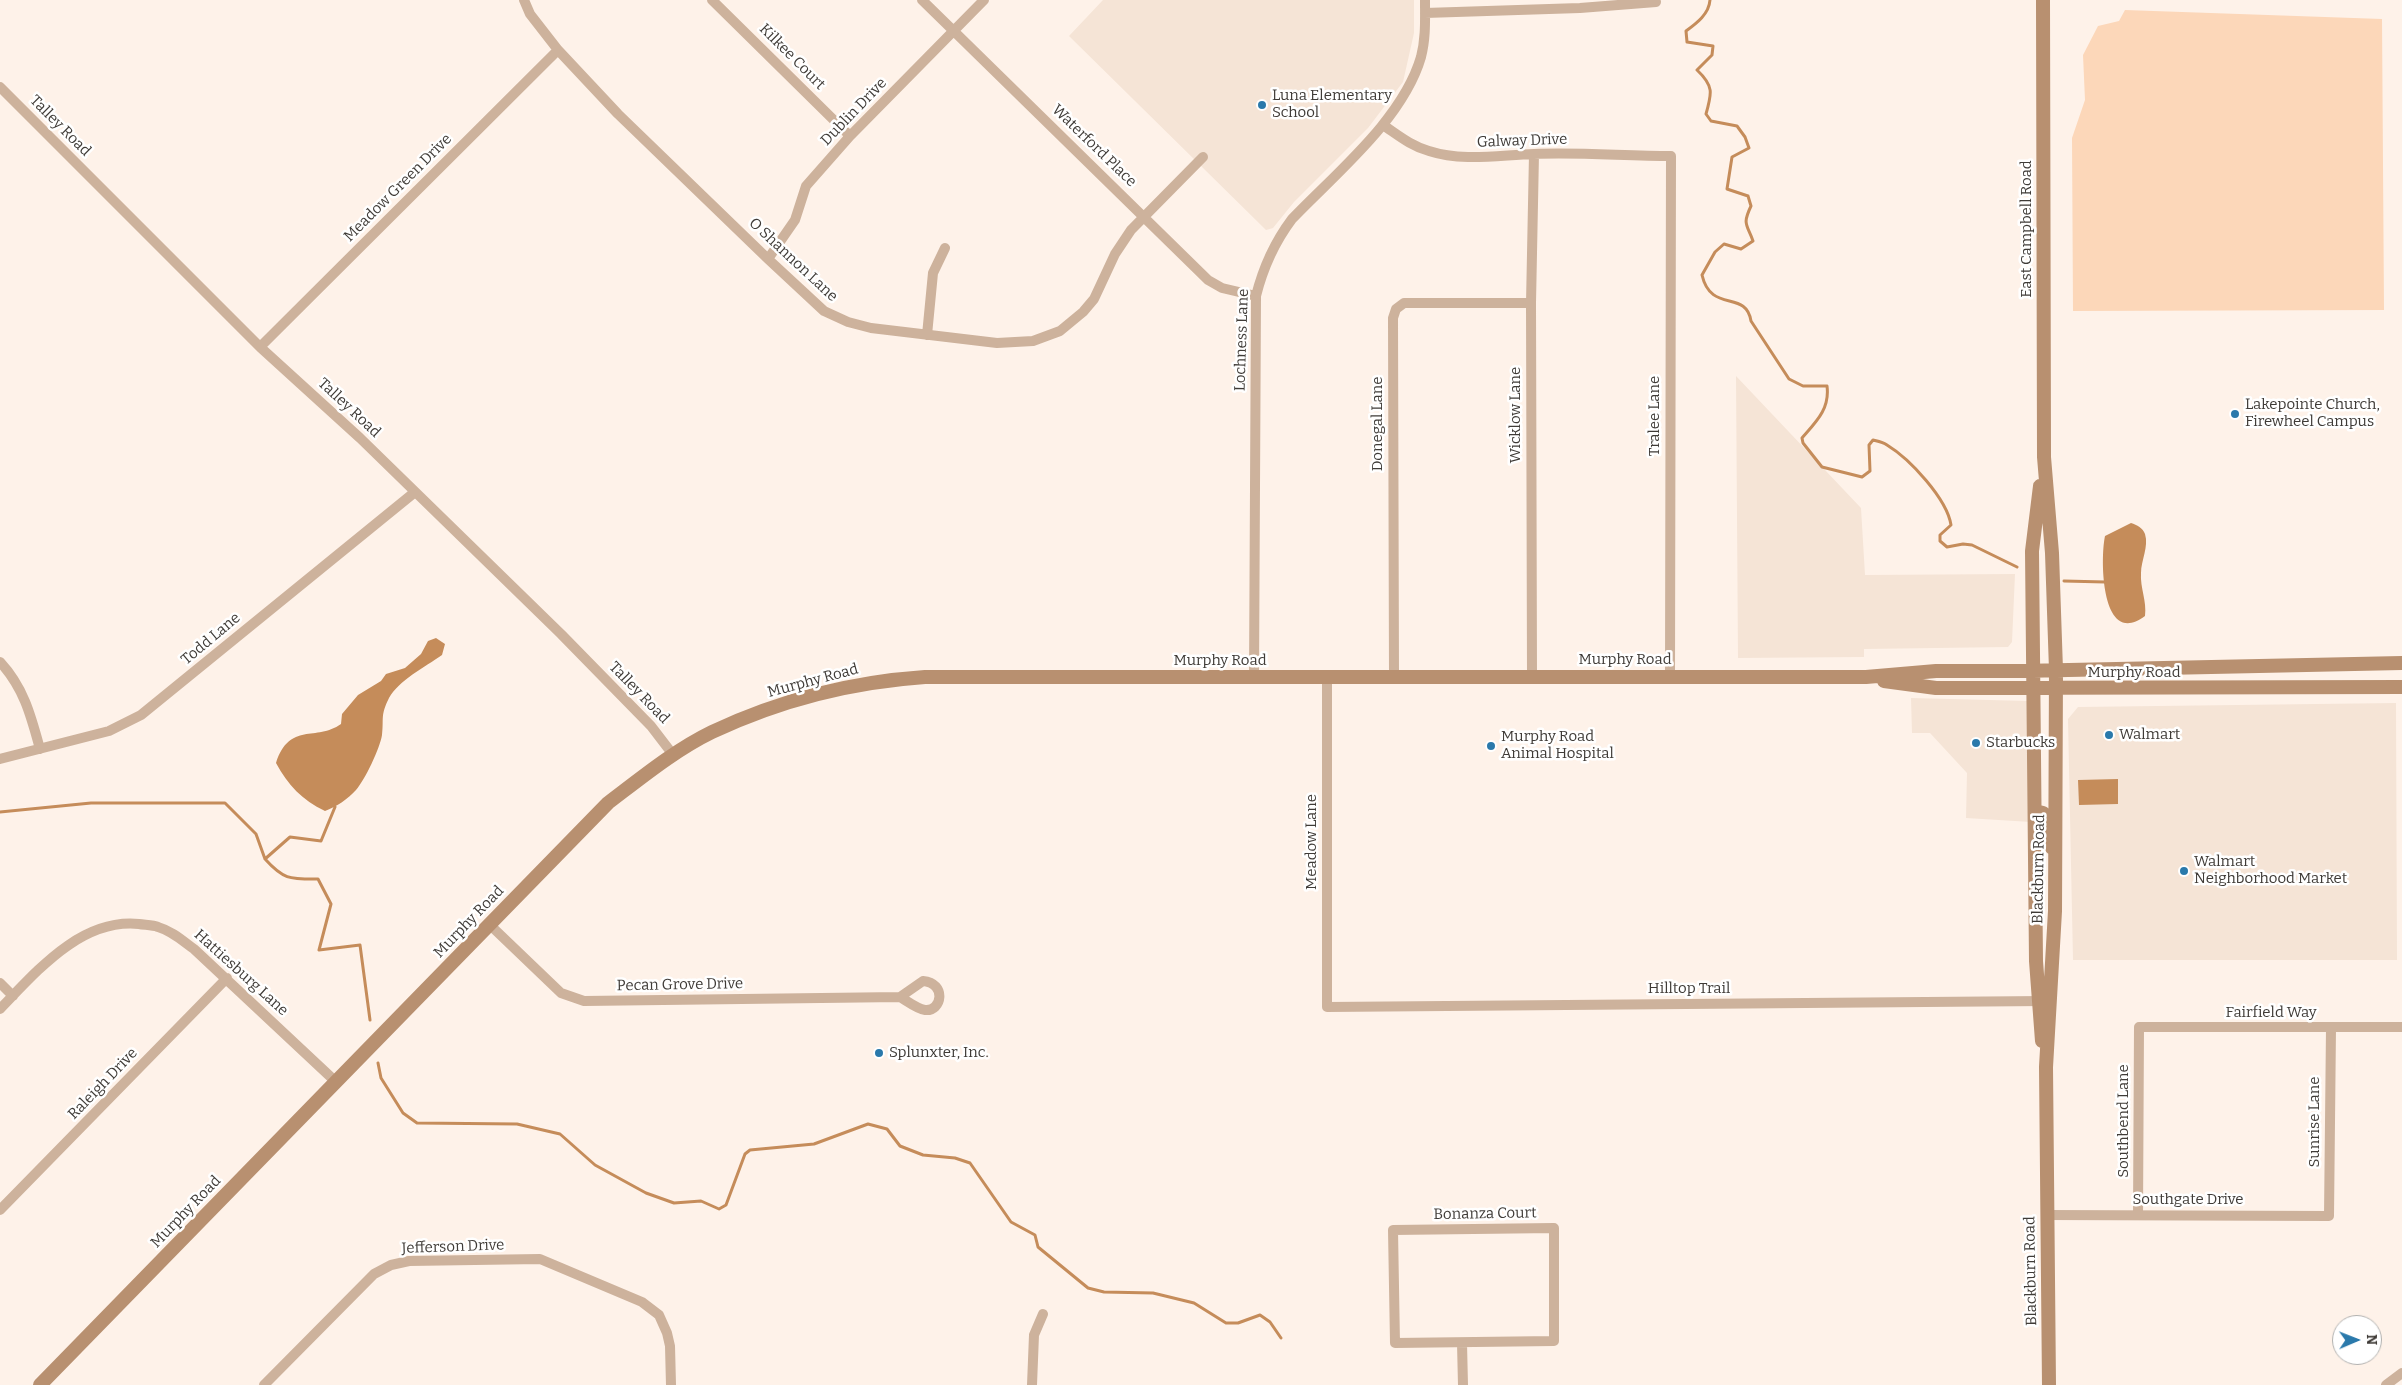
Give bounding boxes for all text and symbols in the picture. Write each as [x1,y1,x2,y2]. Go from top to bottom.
street label: Kilkee Court [755,20,829,94]
street label: Dublin Drive [817,75,891,149]
place label: Luna Elementary School [1272,87,1392,122]
street label: Talley Road [26,92,94,160]
marker: Luna Elementary School [1256,99,1268,111]
street label: Waterford Place [1048,101,1140,191]
street label: Meadow Green Drive [340,130,456,246]
street label: Galway Drive [1476,130,1568,152]
street label: East Campbell Road [2018,160,2036,298]
street label: O Shannon Lane [745,214,841,306]
street label: Lochness Lane [1231,288,1253,392]
street label: Wicklow Lane [1507,367,1525,463]
street label: Talley Road [314,375,384,441]
street label: Tralee Lane [1646,376,1664,456]
street label: Donegal Lane [1369,377,1387,471]
place label: Lakepointe Church, Firewheel Campus [2245,396,2380,431]
marker: Lakepointe Church, Firewheel Campus [2229,408,2241,420]
street label: Todd Lane [178,609,244,669]
street label: Murphy Road [1578,651,1672,669]
street label: Murphy Road [1173,652,1267,670]
street label: Talley Road [605,658,673,728]
street label: Murphy Road [766,660,860,702]
street label: Murphy Road [2087,664,2181,682]
place label: Walmart [2119,726,2180,744]
place label: Murphy Road Animal Hospital [1501,728,1614,763]
marker: Walmart [2103,729,2115,741]
place label: Starbucks [1986,734,2055,752]
marker: Starbucks [1970,737,1982,749]
marker: Murphy Road Animal Hospital [1485,740,1497,752]
street label: Meadow Lane [1303,794,1321,890]
street label: Blackburn Road [2029,814,2049,924]
place label: Walmart Neighborhood Market [2194,853,2347,888]
marker: Walmart Neighborhood Market [2178,865,2190,877]
street label: Murphy Road [430,882,508,962]
street label: Hattiesburg Lane [190,926,292,1020]
street label: Pecan Grove Drive [617,975,743,995]
street label: Hilltop Trail [1648,980,1730,998]
street label: Fairfield Way [2225,1004,2317,1022]
place label: Splunxter, Inc. [889,1044,989,1062]
street label: Raleigh Drive [64,1045,142,1123]
marker: Splunxter, Inc. [873,1047,885,1059]
street label: Southbend Lane [2115,1064,2133,1178]
street label: Sunrise Lane [2306,1077,2324,1167]
street label: Murphy Road [147,1172,225,1252]
street label: Southgate Drive [2132,1191,2244,1209]
street label: Bonanza Court [1433,1204,1537,1224]
street label: Blackburn Road [2021,1216,2041,1326]
street label: Jefferson Drive [401,1236,505,1258]
north arrow [2332,1315,2382,1365]
text: N [2363,1334,2380,1345]

